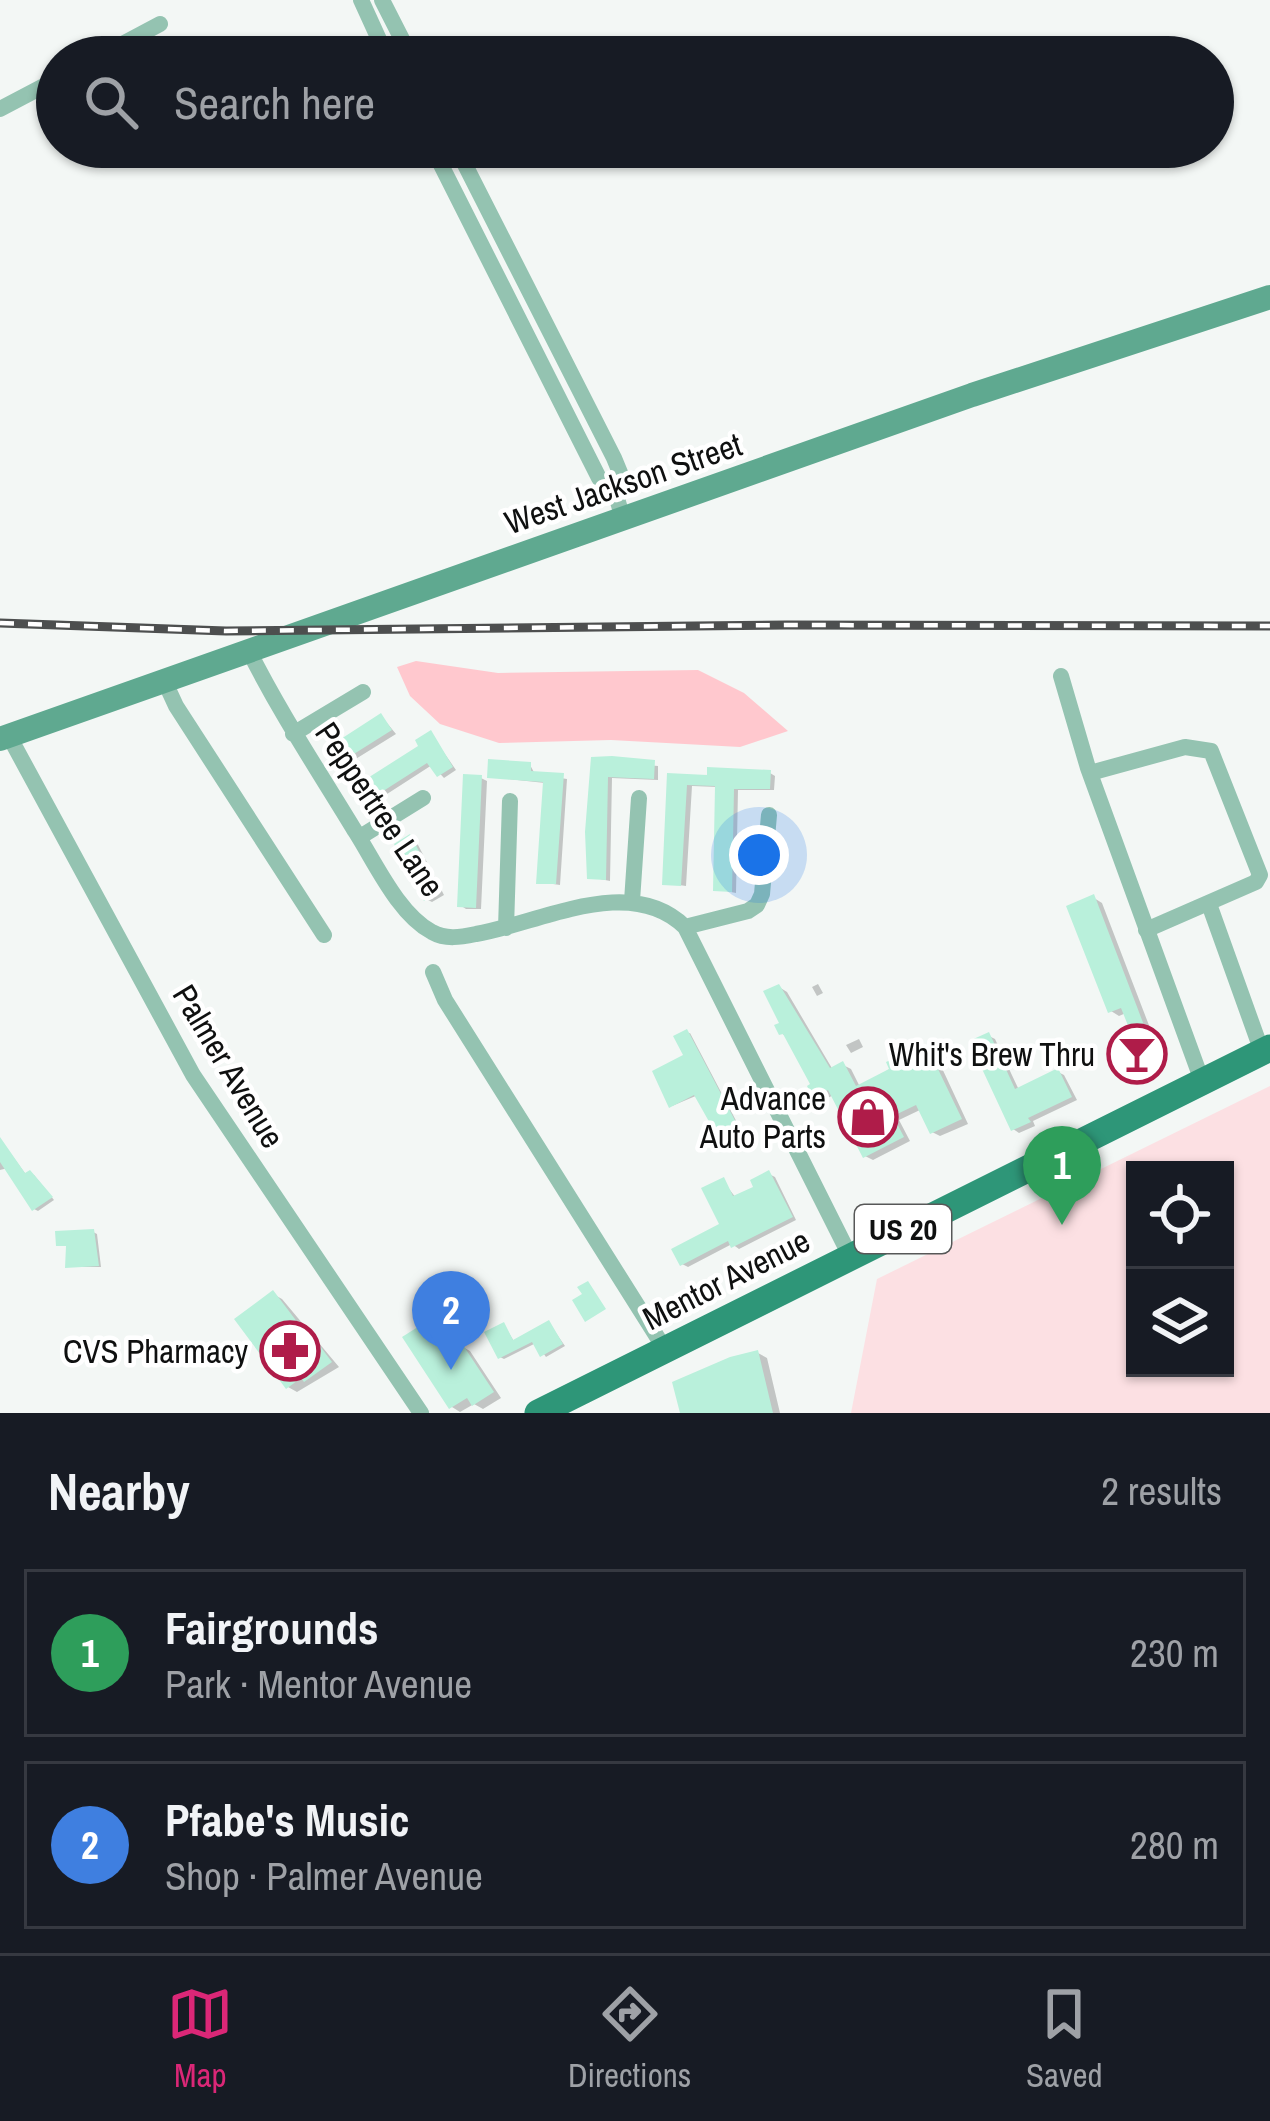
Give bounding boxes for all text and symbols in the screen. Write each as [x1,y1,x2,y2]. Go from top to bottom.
search box [36,36,1234,168]
icon: search [78,69,144,135]
text: Search here [174,72,375,133]
street label: West Jackson Street [499,422,747,544]
street label: Peppertree Lane [305,713,455,905]
your location [729,825,789,885]
street label: Palmer Avenue [163,976,295,1156]
bar icon: Whit's Brew Thru [1106,1023,1168,1085]
place label: Whit's Brew Thru [889,1032,1095,1076]
place label: Advance Auto Parts [699,1076,826,1158]
shop icon: Advance Auto Parts [837,1086,899,1148]
pin: 1 [1023,1126,1101,1225]
map controls [1126,1161,1234,1377]
button: locate [1126,1161,1234,1269]
road number: US 20 [855,1205,951,1253]
street label: Mentor Avenue [635,1218,817,1340]
button: layers [1126,1269,1234,1377]
pin: 2 [412,1271,490,1370]
pharmacy icon: CVS Pharmacy [259,1320,321,1382]
place label: CVS Pharmacy [63,1329,248,1373]
text: Nearby [48,1457,190,1526]
text: 2 results [1101,1465,1222,1517]
text: Fairgrounds [165,1597,378,1658]
text: 1 [81,1627,99,1679]
text: 230 m [1130,1627,1219,1679]
text: Park · Mentor Avenue [165,1658,472,1710]
text: Pfabe's Music [165,1789,410,1850]
text: 2 [81,1819,99,1871]
text: 280 m [1130,1819,1219,1871]
text: Shop · Palmer Avenue [165,1850,483,1902]
tab: Map [167,1981,233,2097]
tab: Directions [568,1981,691,2097]
tab: Saved [1026,1981,1103,2097]

